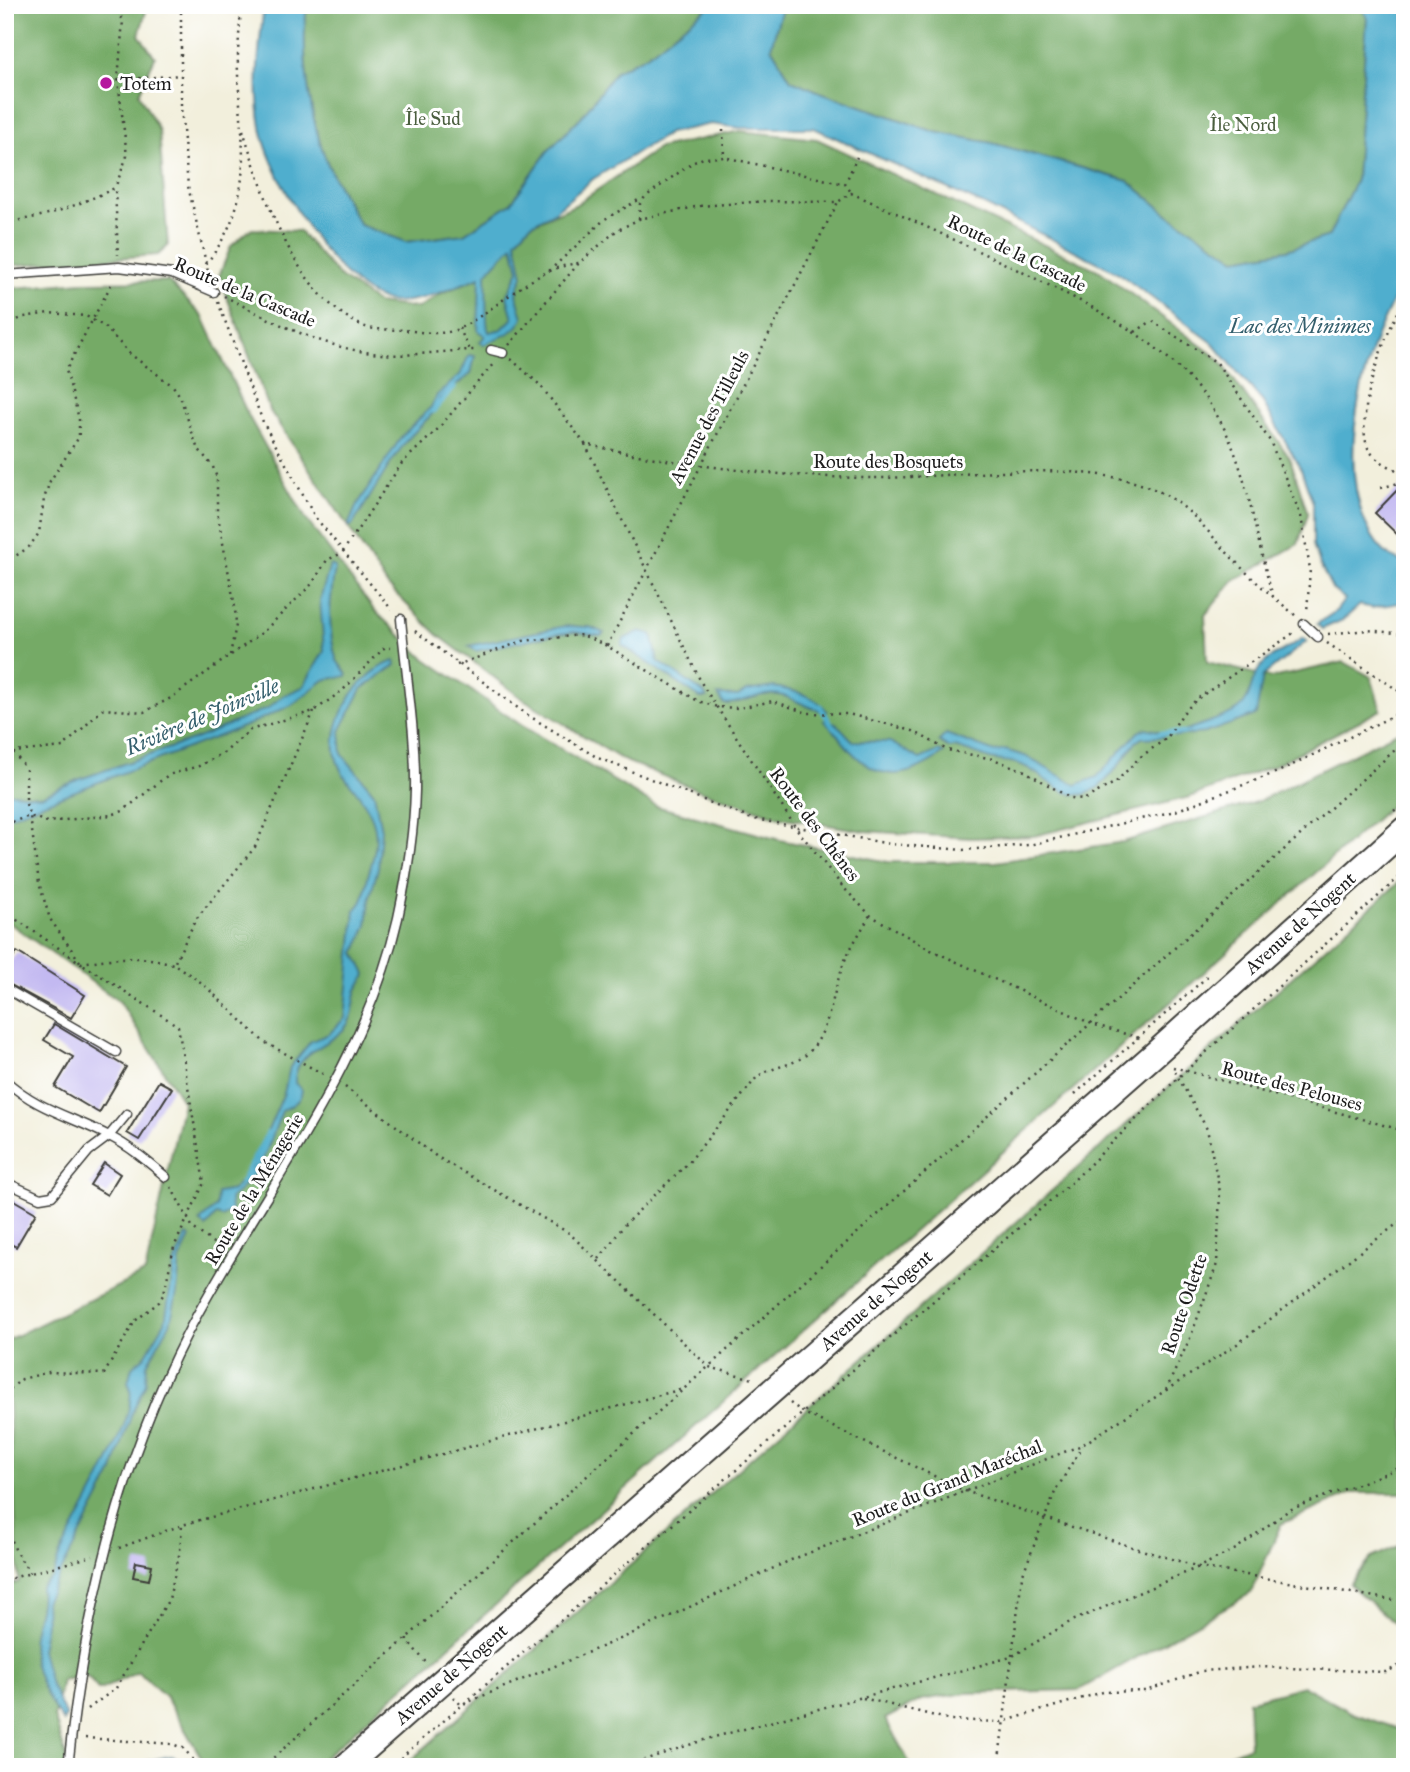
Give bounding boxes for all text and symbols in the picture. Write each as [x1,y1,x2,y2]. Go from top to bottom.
place label: Totem [120,72,172,95]
marker: Totem [98,75,114,91]
park label: Île Sud [405,107,461,130]
park label: Île Nord [1209,113,1277,136]
street label: Route de la Cascade [944,209,1090,297]
street label: Route de la Cascade [171,252,320,332]
water label: Lac des Minimes [1228,313,1372,339]
street label: Avenue des Tilleuls [664,346,754,489]
street label: Route des Bosquets [813,450,963,474]
water label: Rivière de Joinville [120,672,284,761]
street label: Route des Chênes [765,762,865,886]
street label: Avenue de Nogent [1239,867,1361,980]
street label: Route des Pelouses [1219,1056,1365,1116]
street label: Route de la Ménagerie [200,1109,309,1270]
street label: Avenue de Nogent [814,1245,938,1357]
street label: Route Odette [1156,1251,1212,1357]
street label: Route du Grand Maréchal [849,1434,1046,1532]
street label: Avenue de Nogent [389,1619,513,1731]

